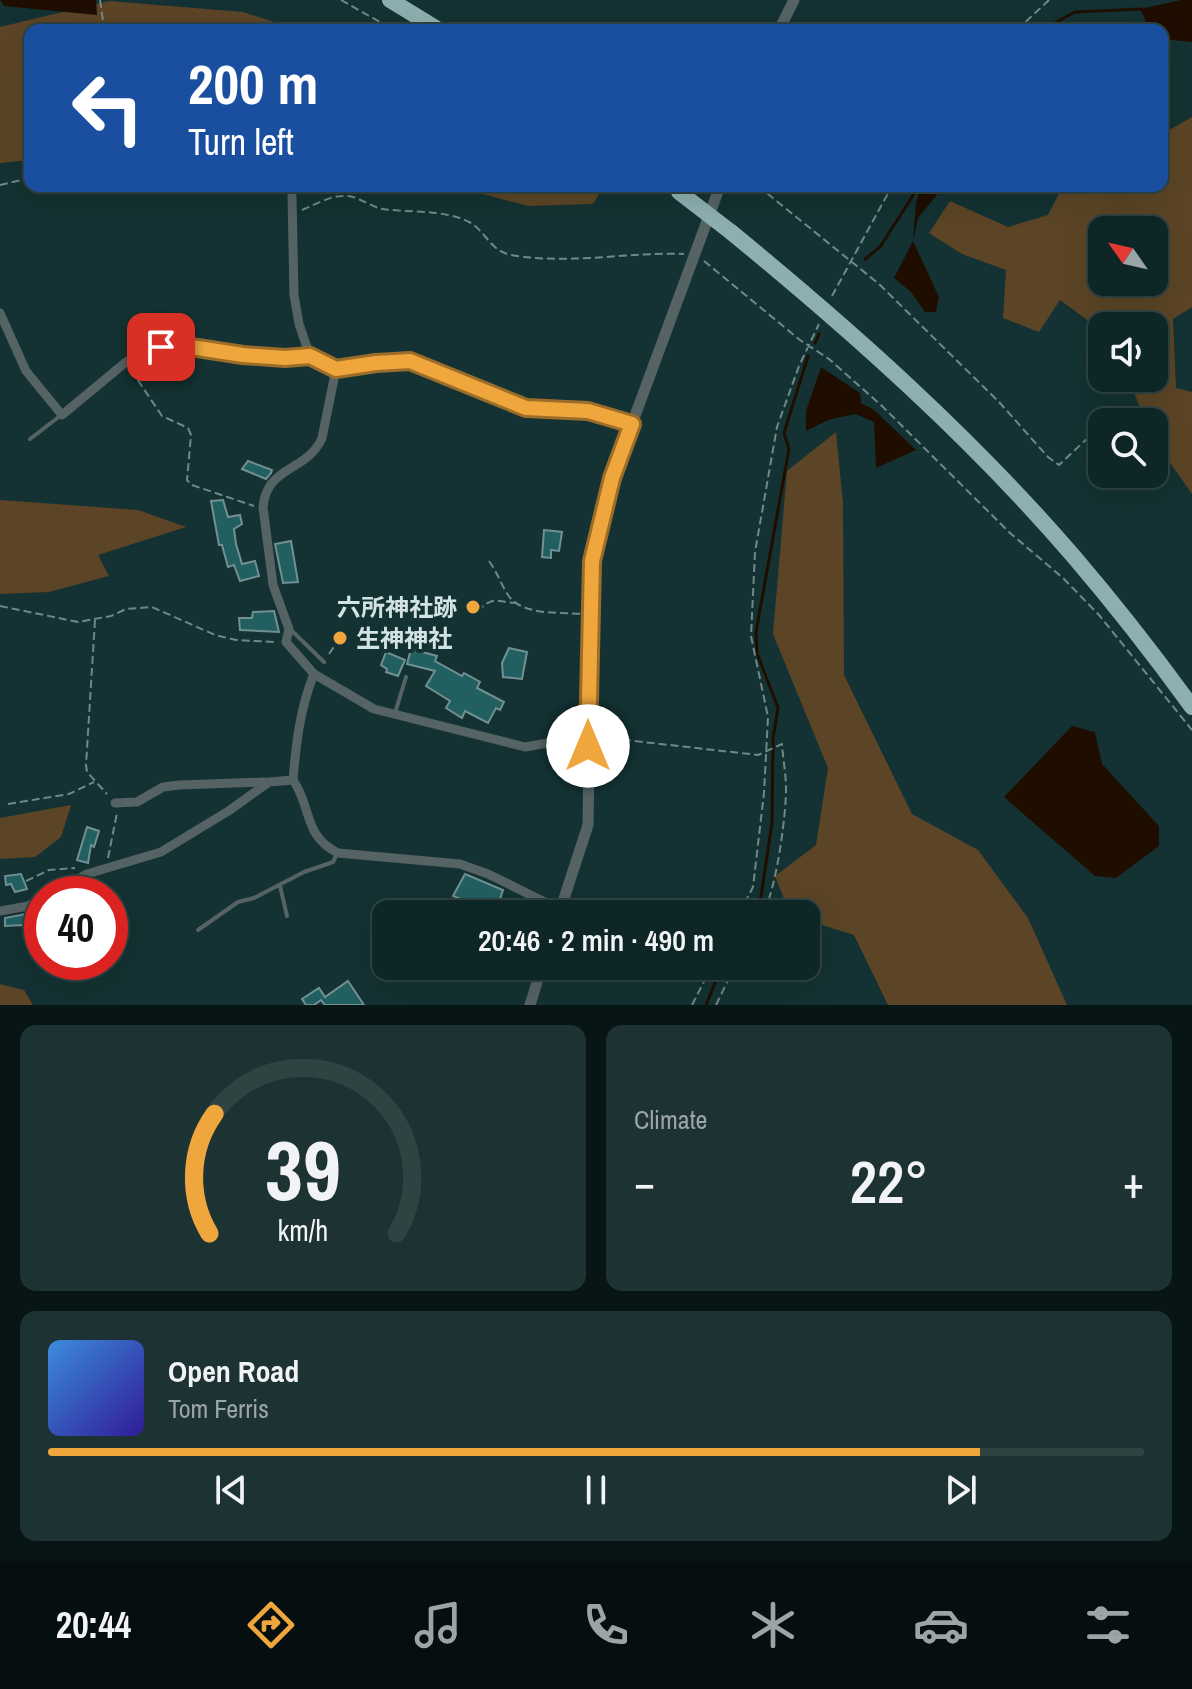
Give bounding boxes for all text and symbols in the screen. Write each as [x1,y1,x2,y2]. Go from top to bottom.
text: 200 m [188,46,318,121]
icon: left [56,56,160,160]
text: Turn left [188,118,294,166]
north arrow [1088,216,1168,296]
map controls [1088,216,1168,488]
button: sound [1088,312,1168,392]
pin [127,313,195,381]
icon: arrive [139,325,183,369]
button: search [1088,408,1168,488]
place label: 六所神社跡 [337,591,457,623]
marker: 六所神社跡 [464,598,482,616]
place label: 生神神社 [356,622,452,654]
marker: 生神神社 [331,629,349,647]
position arrow [546,704,630,788]
speed limit sign: 40 [24,876,128,980]
text: 20:46 · 2 min · 490 m [478,920,714,960]
text: Climate [634,1102,707,1137]
text: 39 [265,1114,341,1226]
text: 22° [850,1141,928,1222]
text: − [634,1152,655,1212]
text: + [1123,1152,1144,1212]
text: km/h [278,1211,328,1250]
text: Open Road [168,1351,299,1391]
text: Tom Ferris [168,1391,269,1426]
icon: previous [209,1468,253,1512]
icon: pause [574,1468,618,1512]
icon: next [939,1468,983,1512]
icon: directions [243,1597,299,1653]
icon: music [410,1597,466,1653]
icon: phone [578,1597,634,1653]
icon: climate [745,1597,801,1653]
icon: car [913,1597,969,1653]
icon: filters [1080,1597,1136,1653]
text: 20:44 [56,1601,131,1649]

